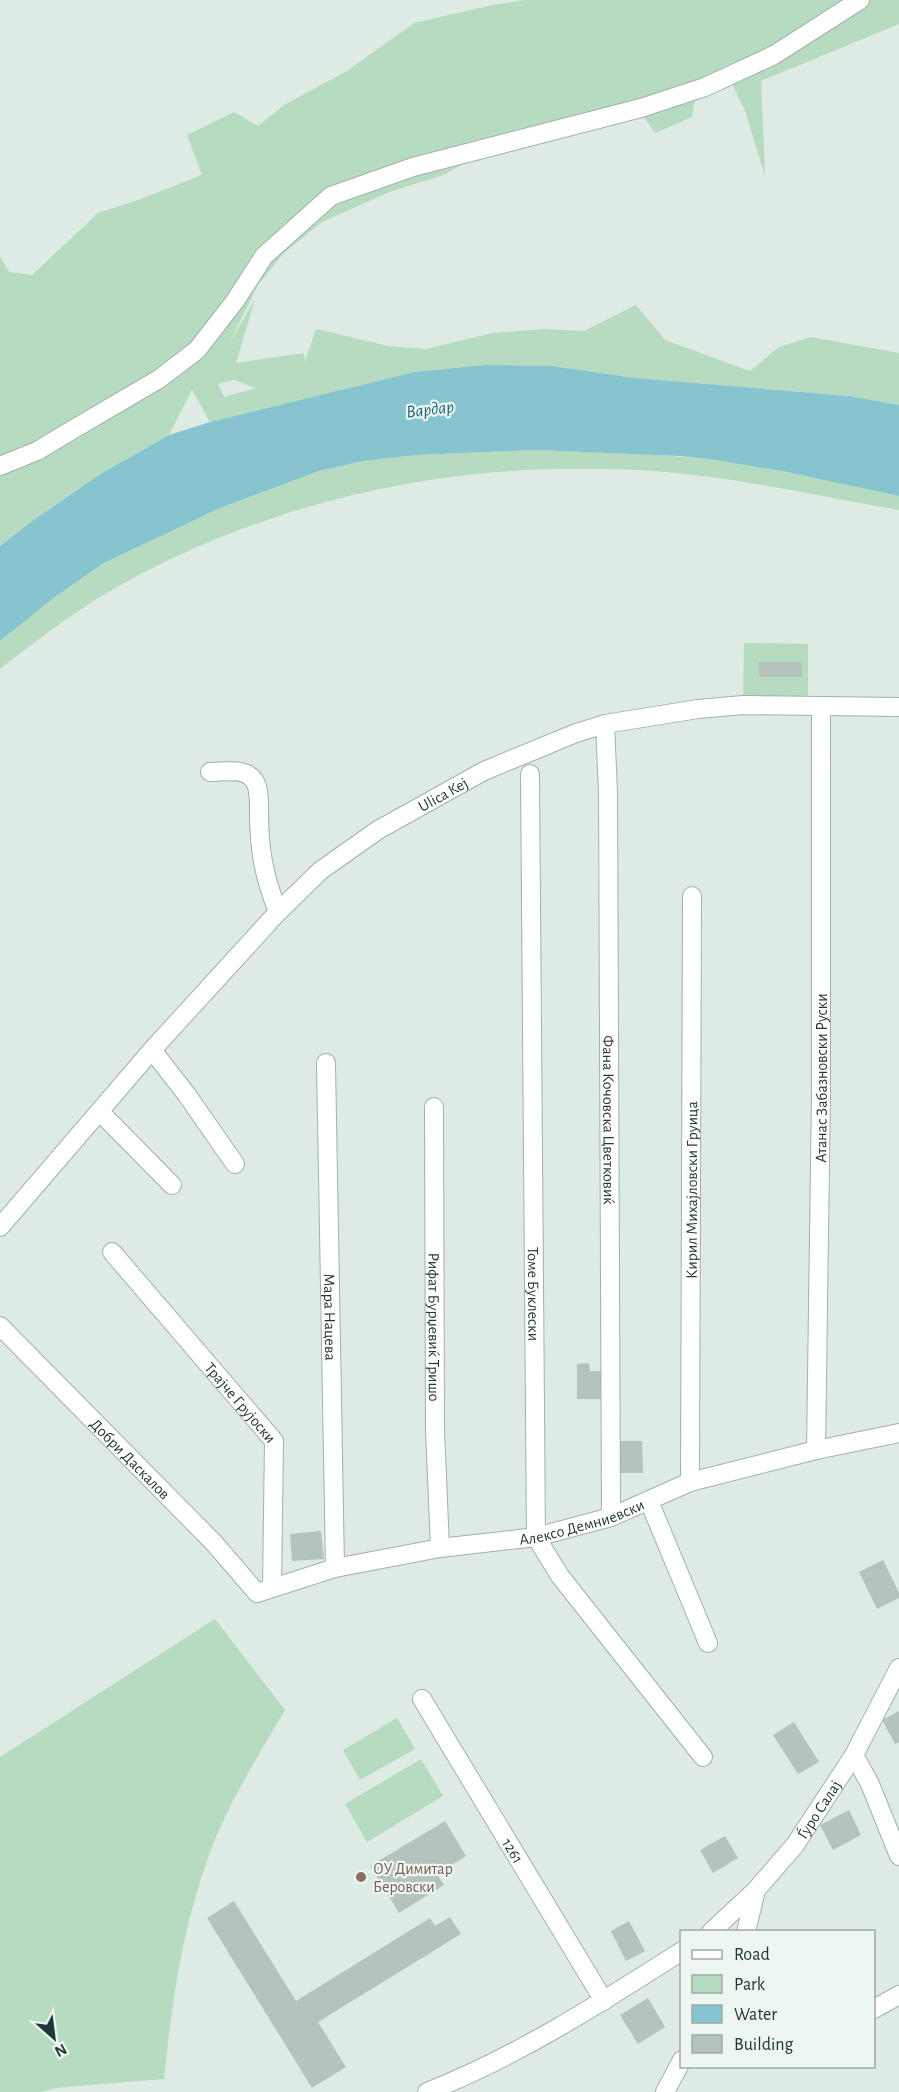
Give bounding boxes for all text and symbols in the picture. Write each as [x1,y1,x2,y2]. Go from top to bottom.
water label: Вардар [405,398,455,422]
street label: Ulica Kej [416,775,471,815]
street label: Атанас Забазновски Руски [813,993,831,1163]
street label: Фана Кочовска Цветковиќ [600,1035,617,1205]
street label: Кирил Михајловски Груица [684,1101,701,1279]
street label: Томе Буклески [524,1247,541,1341]
street label: Рифат Бурџевиќ Тришо [425,1252,442,1402]
street label: Мара Нацева [321,1273,338,1361]
street label: Трајче Грујоски [201,1360,279,1446]
street label: Добри Даскалов [87,1416,173,1503]
street label: Алексо Демниевски [518,1496,647,1548]
street label: Ѓуро Салај [793,1777,845,1842]
street label: 1261 [499,1836,526,1866]
place label: ОУ Димитар Беровски [373,1861,453,1895]
marker: ОУ Димитар Беровски [354,1870,368,1884]
legend [680,1930,875,2068]
text: Road [734,1946,770,1964]
text: Park [734,1976,766,1994]
text: Water [734,2006,777,2024]
north arrow [24,2008,84,2068]
text: Building [734,2036,794,2054]
text: N [52,2041,69,2060]

